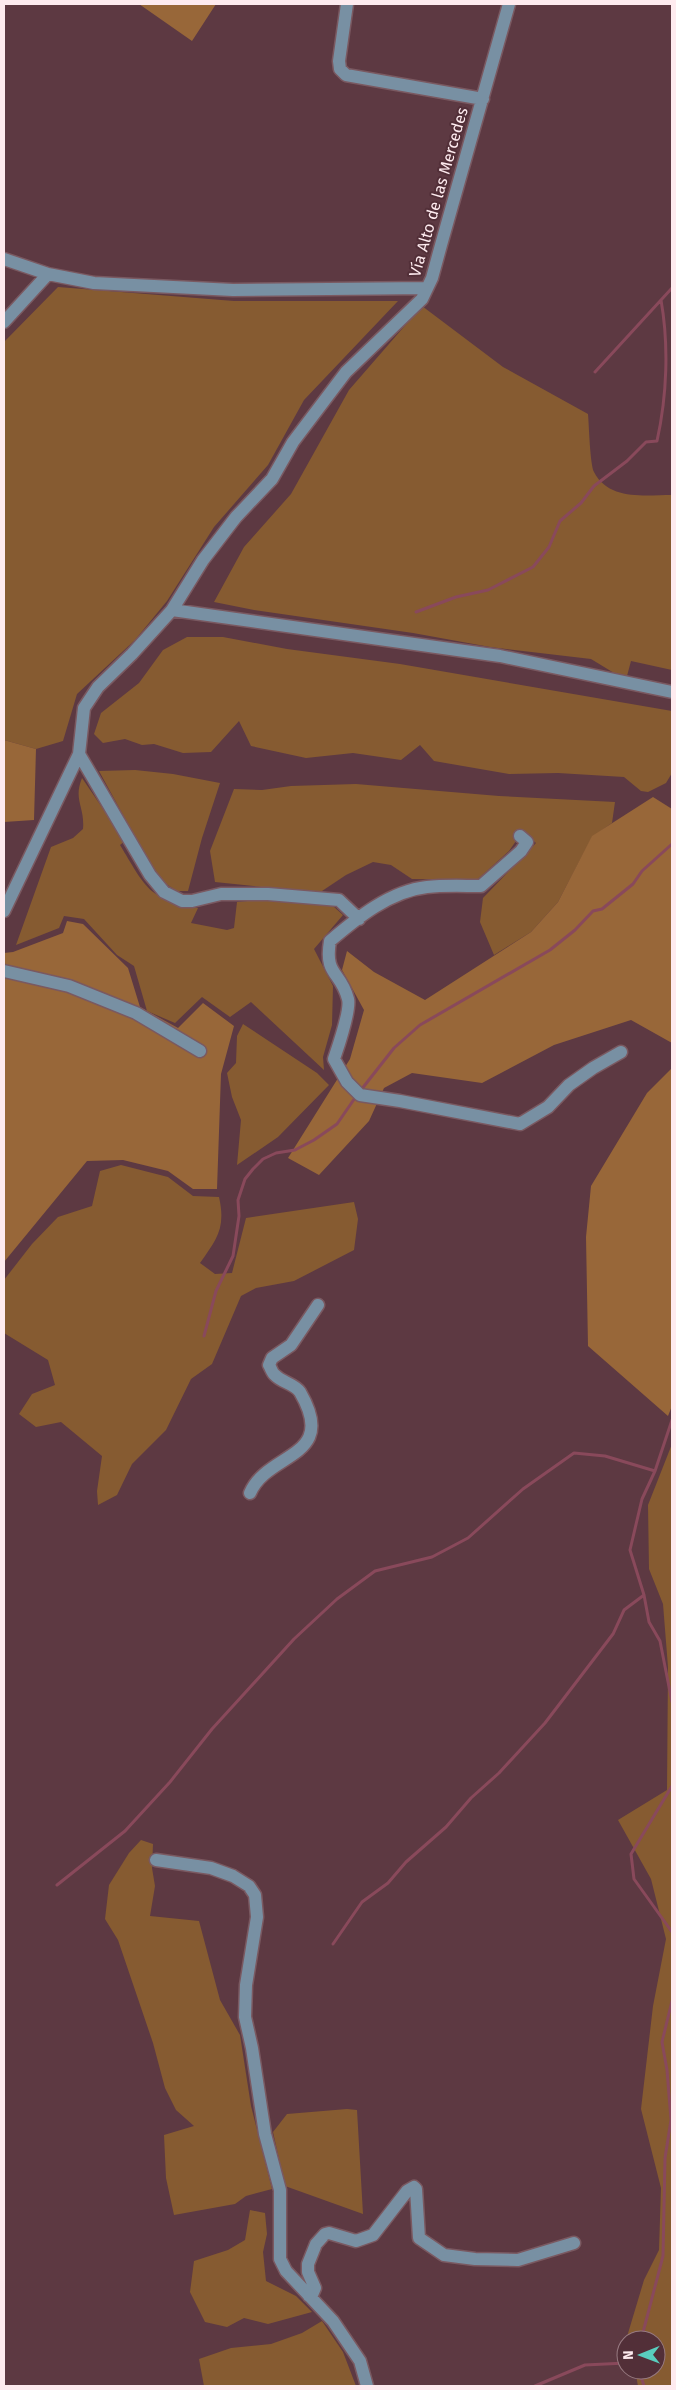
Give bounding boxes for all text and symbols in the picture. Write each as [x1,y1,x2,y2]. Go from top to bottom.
street label: Vía Alto de las Mercedes [405,105,472,279]
north arrow [616,2330,666,2380]
text: N [620,2350,637,2360]

